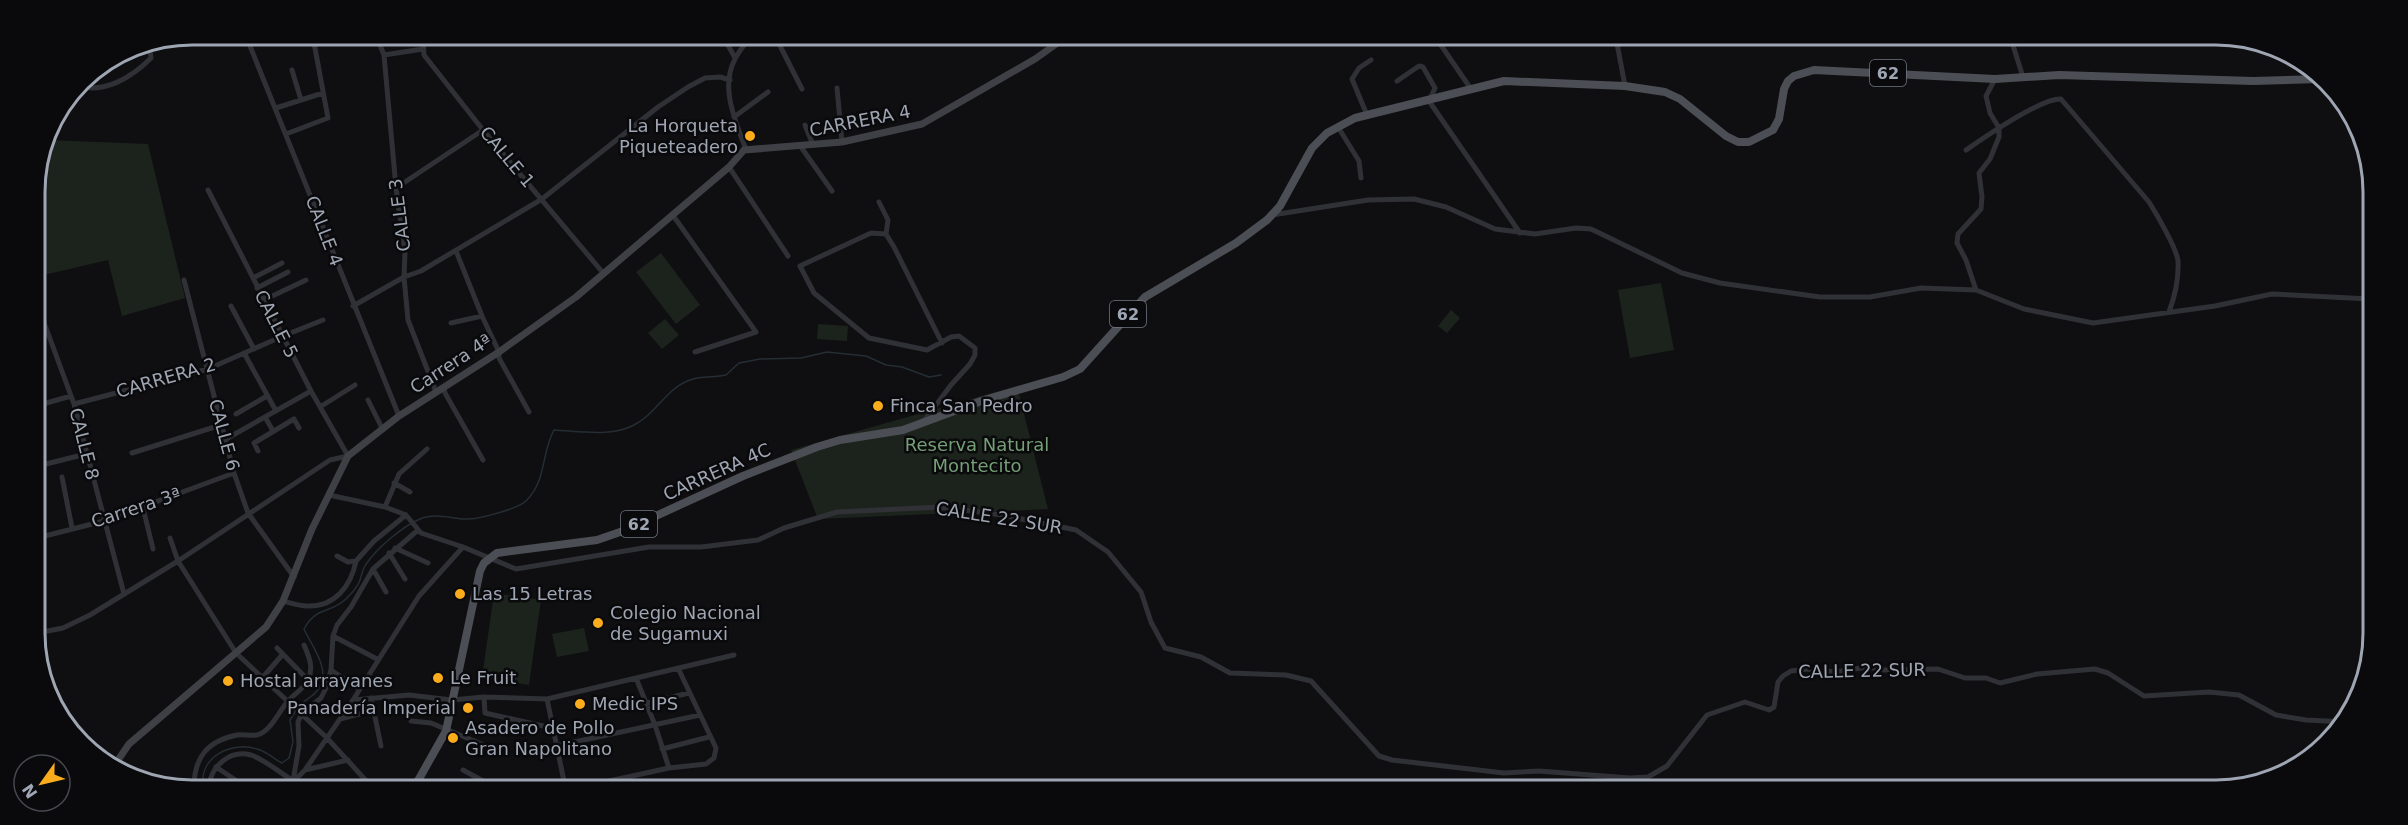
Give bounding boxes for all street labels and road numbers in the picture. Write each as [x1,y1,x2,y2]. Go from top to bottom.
road number: 62 [1870,60,1906,86]
street label: CARRERA 4 [808,100,912,141]
street label: CALLE 1 [476,122,539,192]
street label: CALLE 3 [385,177,414,253]
street label: CALLE 4 [301,193,347,269]
street label: CALLE 5 [250,286,302,361]
road number: 62 [1110,301,1146,327]
street label: Carrera 4ª [406,329,495,398]
street label: CARRERA 2 [114,353,218,402]
street label: CALLE 6 [205,397,244,473]
street label: CALLE 8 [65,406,104,482]
street label: CARRERA 4C [660,439,774,505]
street label: Carrera 3ª [88,483,183,532]
street label: CALLE 22 SUR [934,497,1064,538]
road number: 62 [621,511,657,537]
street label: CALLE 22 SUR [1798,659,1926,682]

